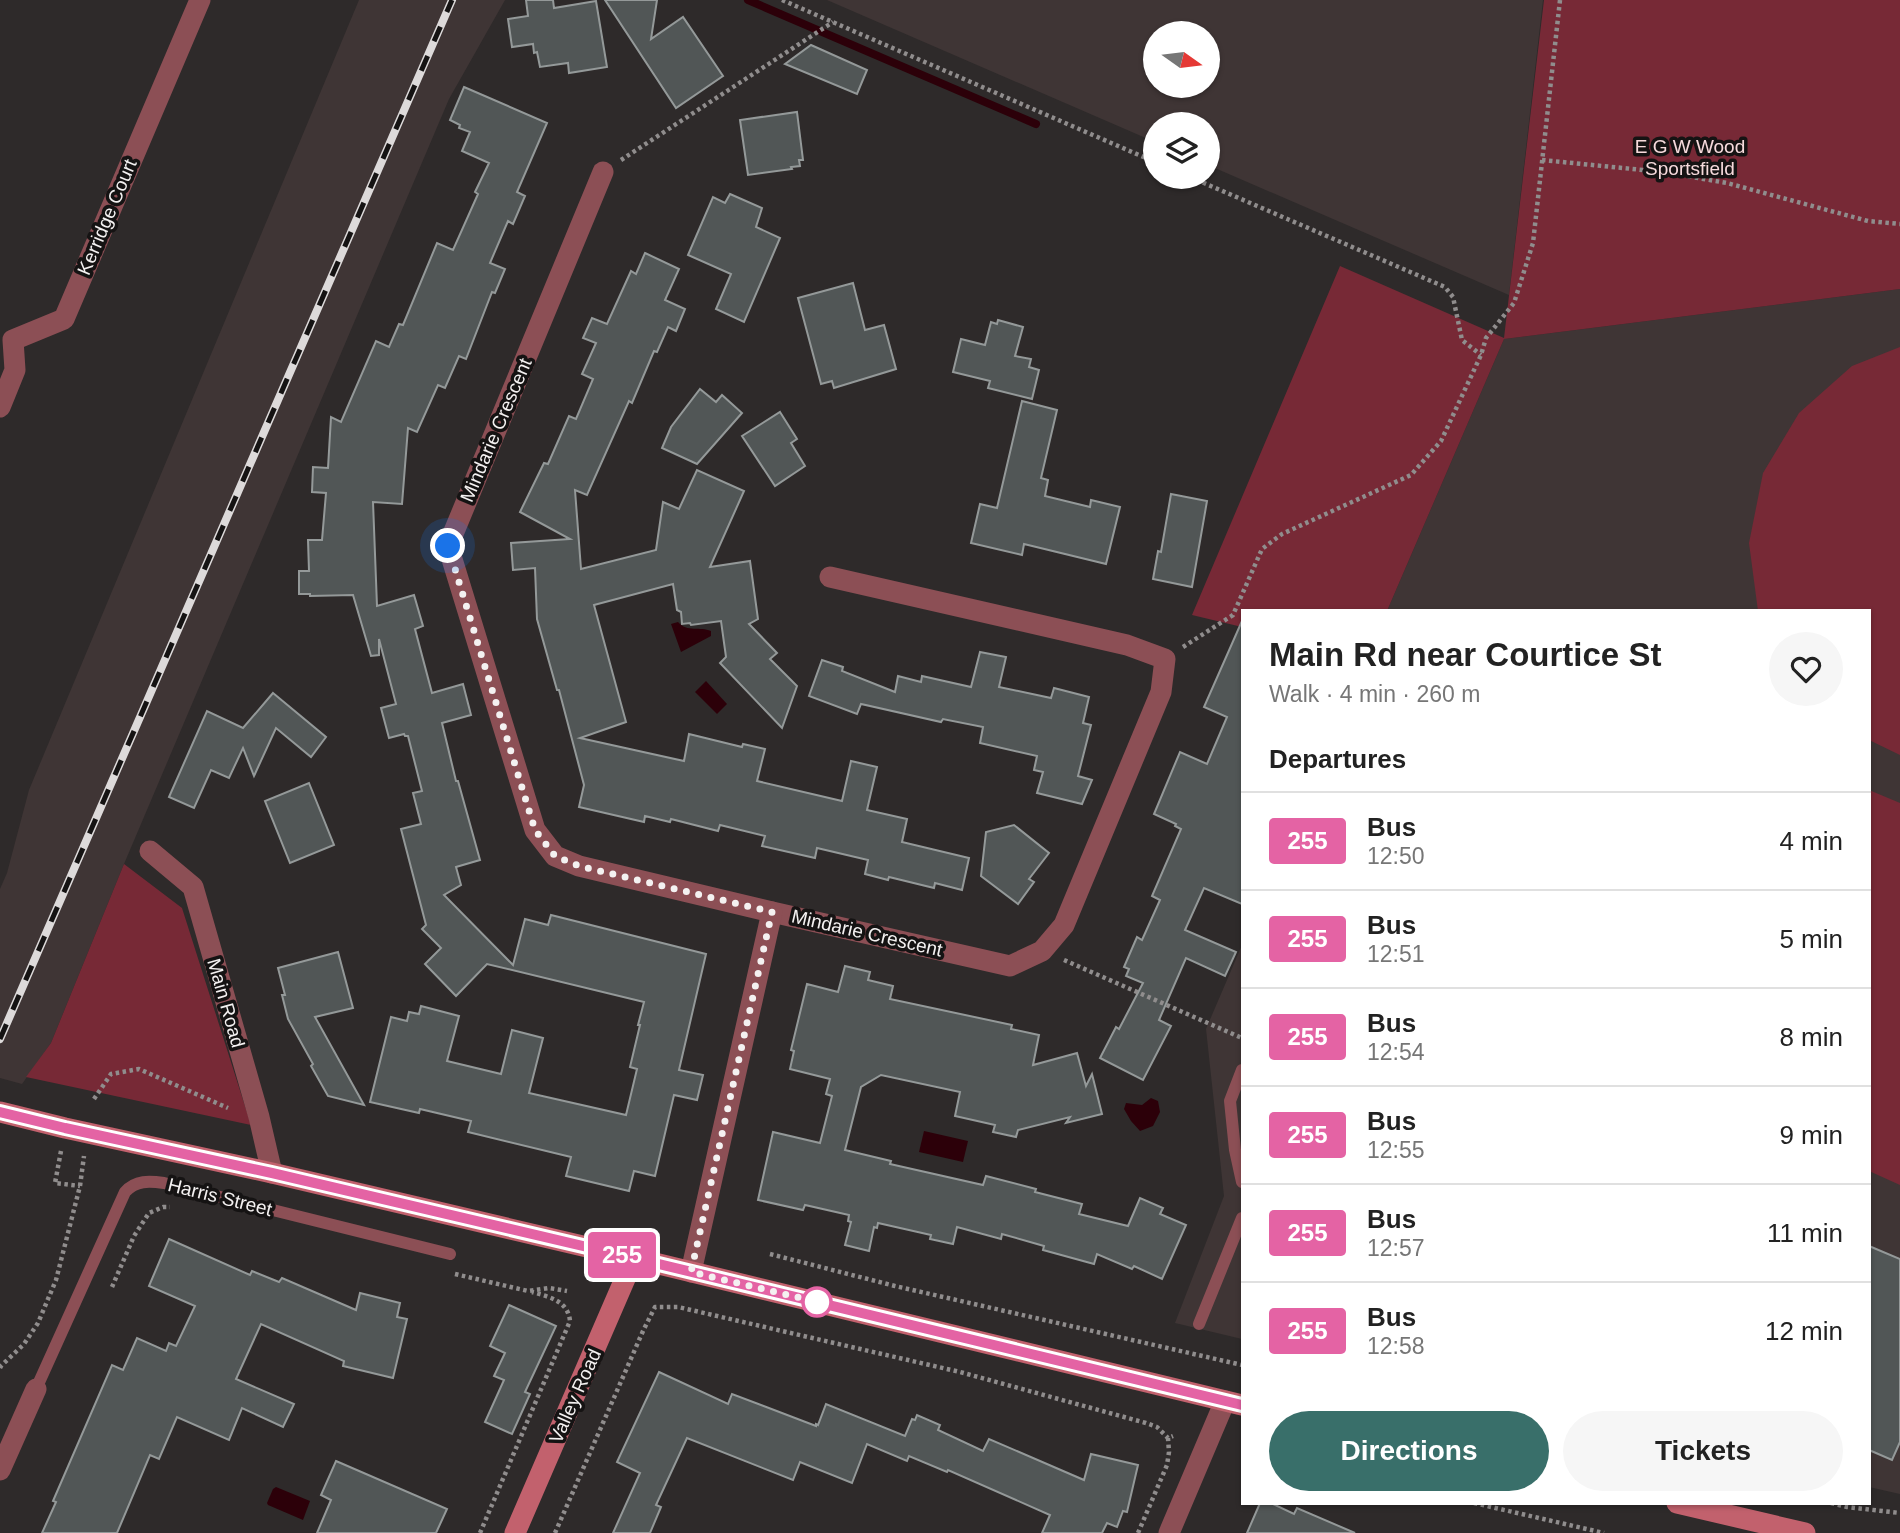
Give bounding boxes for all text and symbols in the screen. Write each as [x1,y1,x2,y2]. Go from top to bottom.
north arrow [1143,21,1220,98]
map controls [1143,21,1220,189]
button: layers [1143,112,1220,189]
park label: E G W Wood Sportsfield [1635,136,1745,179]
street label: Kerridge Court [73,155,141,278]
street label: Mindarie Crescent [456,354,536,505]
your location [430,528,465,563]
button: heart [1769,632,1843,706]
text: Main Rd near Courtice St [1269,636,1661,673]
text: Walk · 4 min · 260 m [1269,681,1480,707]
text: Departures [1269,744,1406,774]
text: Bus [1367,812,1416,842]
text: 4 min [1779,826,1843,856]
text: 255 [1287,827,1328,854]
text: 12:50 [1367,843,1425,869]
street label: Mindarie Crescent [790,905,945,961]
text: Bus [1367,910,1416,940]
text: 5 min [1779,924,1843,954]
text: 255 [1287,925,1328,952]
text: 12:51 [1367,941,1425,967]
street label: Main Road [203,956,249,1050]
text: Bus [1367,1008,1416,1038]
text: 8 min [1779,1022,1843,1052]
text: 255 [1287,1023,1328,1050]
text: 12:54 [1367,1039,1425,1065]
text: Bus [1367,1106,1416,1136]
text: 9 min [1779,1120,1843,1150]
text: 255 [1287,1121,1328,1148]
text: 12:55 [1367,1137,1425,1163]
street label: Harris Street [166,1174,275,1220]
text: Bus [1367,1204,1416,1234]
text: 11 min [1767,1218,1843,1248]
text: 255 [1287,1219,1328,1246]
line badge: 255 [582,1232,662,1278]
text: 12:57 [1367,1235,1425,1261]
text: 255 [602,1241,642,1268]
unlabelled marker [802,1287,832,1317]
text: Bus [1367,1302,1416,1332]
text: 12 min [1765,1316,1843,1346]
text: 255 [1287,1317,1328,1344]
text: 12:58 [1367,1333,1425,1359]
street label: Valley Road [545,1346,605,1446]
button: Directions [1269,1411,1549,1491]
button: Tickets [1563,1411,1843,1491]

